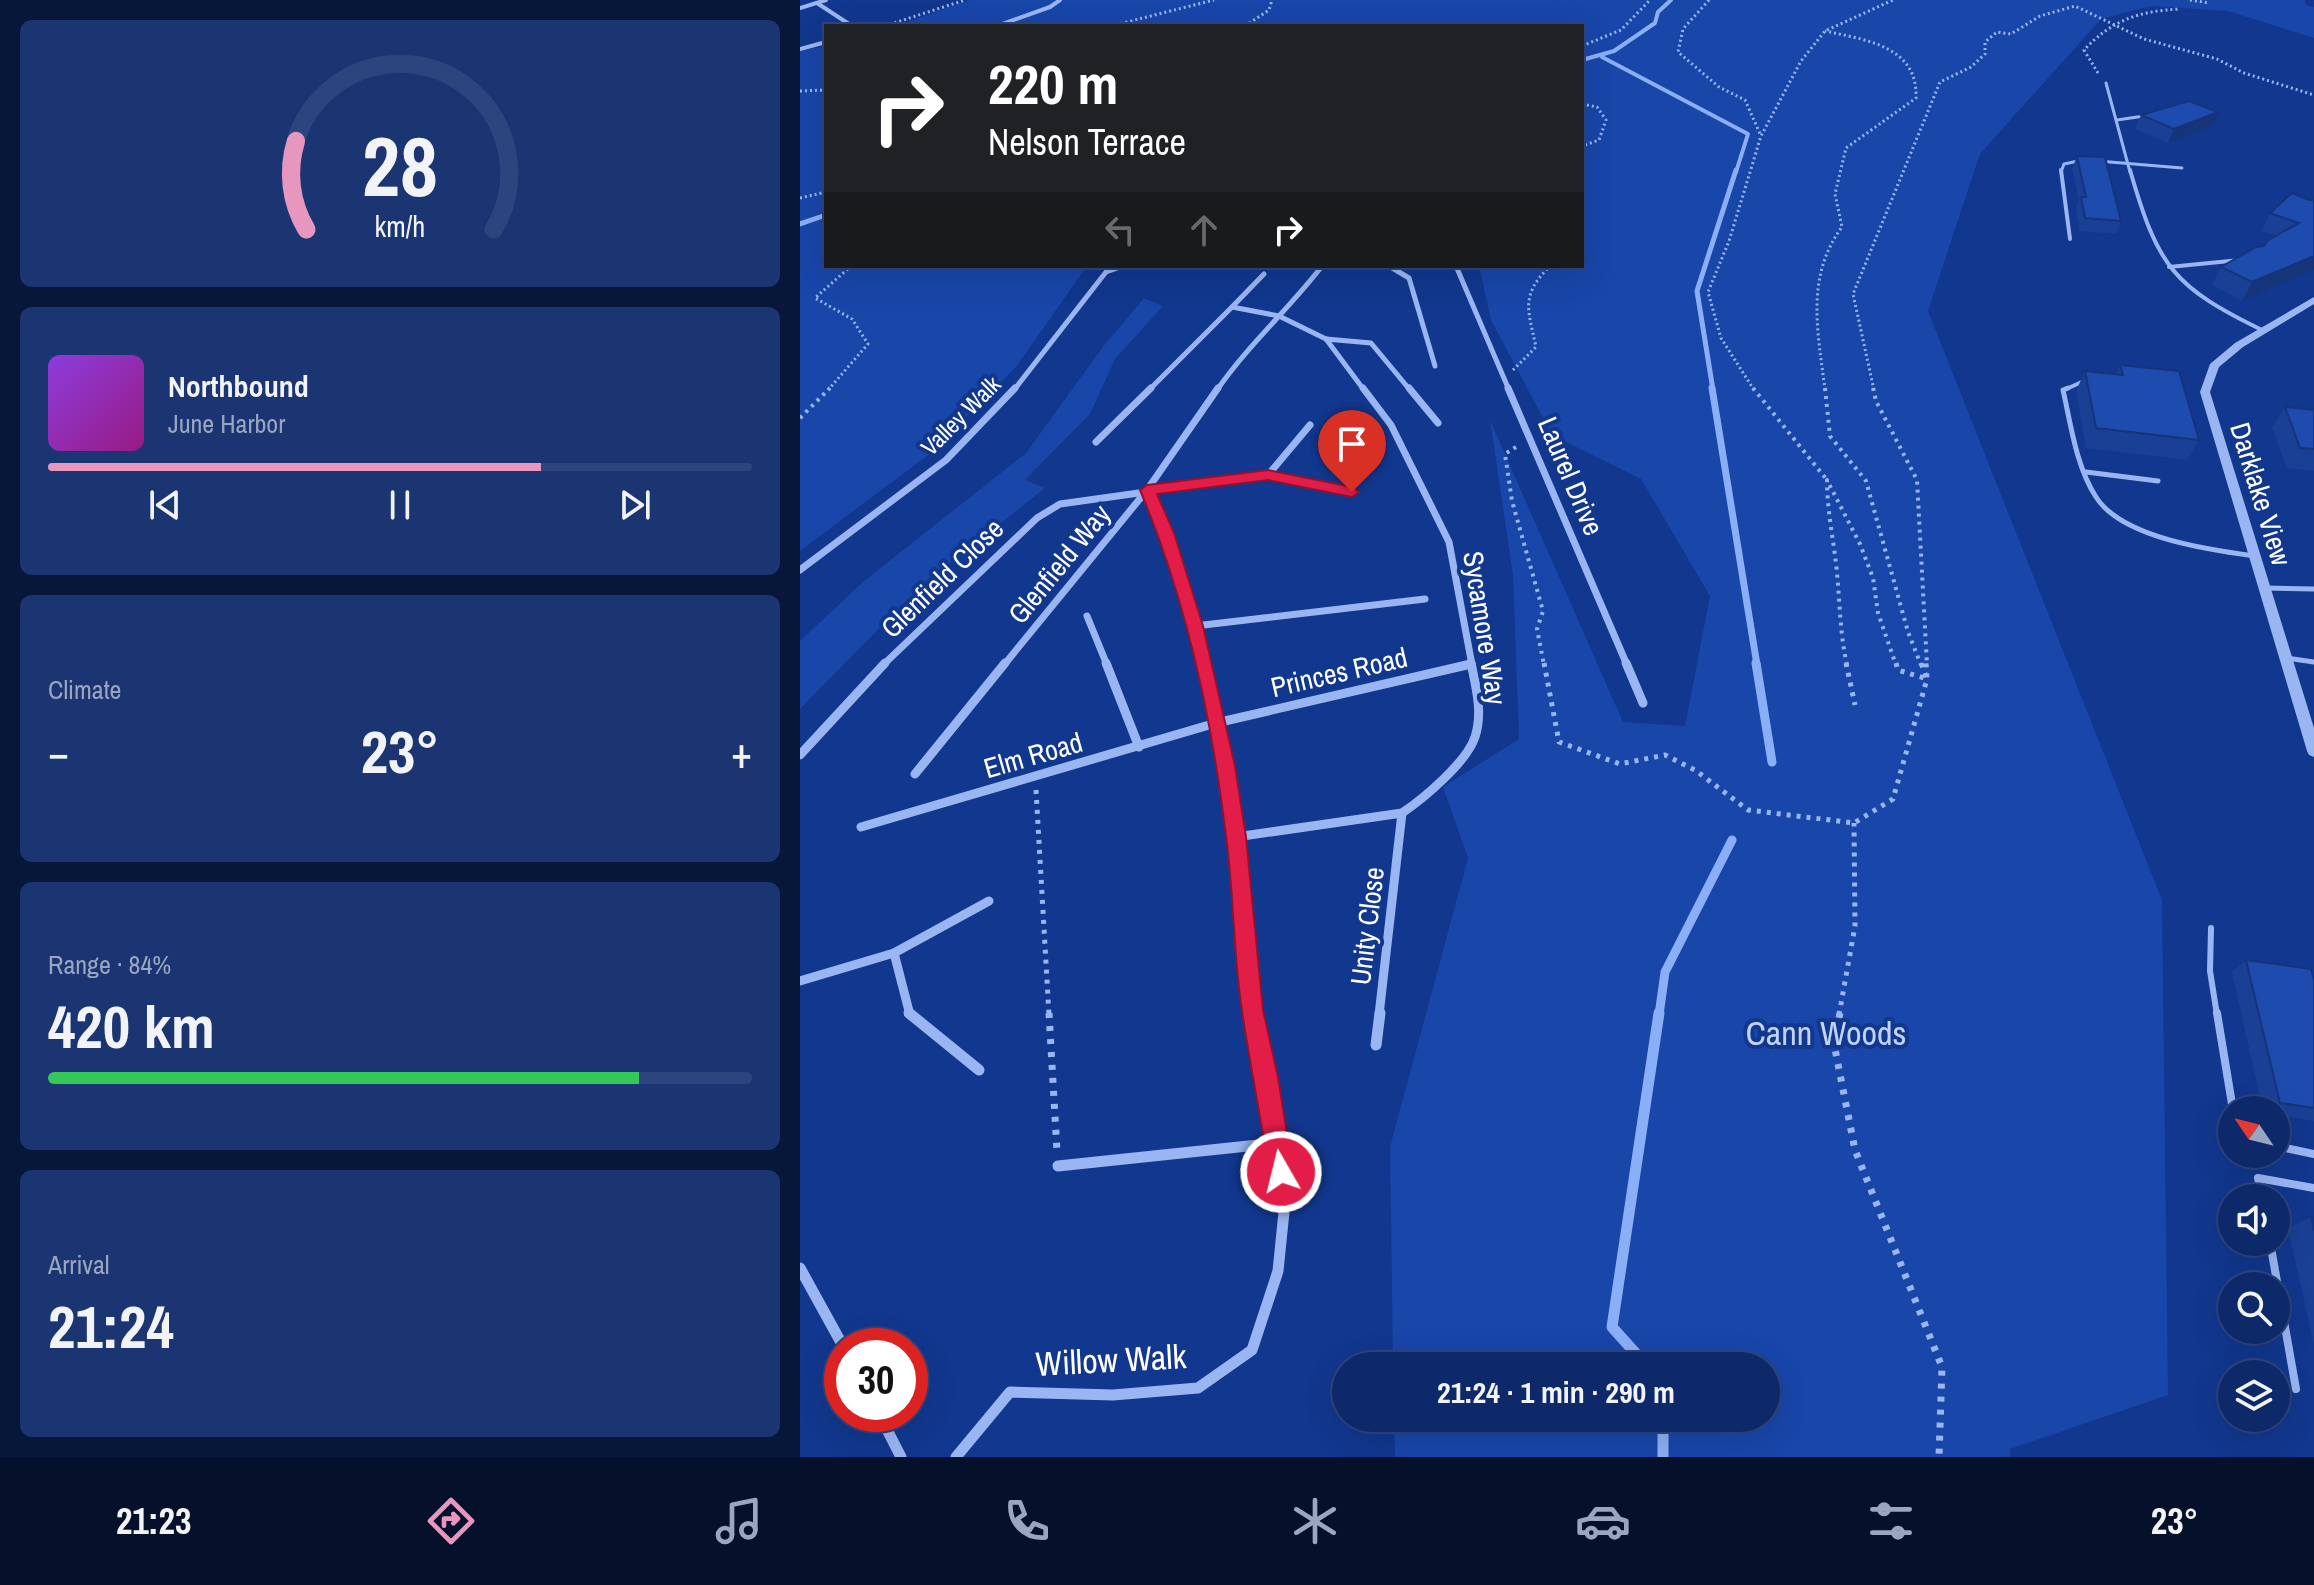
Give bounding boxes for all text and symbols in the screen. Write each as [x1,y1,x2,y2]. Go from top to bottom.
text: 220 m [988,46,1118,121]
icon: right [856,56,960,160]
text: 28 [362,109,438,221]
text: Nelson Terrace [988,118,1186,166]
text: km/h [375,207,425,246]
icon: left [1098,208,1142,252]
icon: ahead [1182,208,1226,252]
icon: right [1266,208,1310,252]
text: Northbound [168,366,309,406]
street label: Valley Walk [913,368,1007,462]
text: June Harbor [168,406,285,441]
pin [1318,410,1386,492]
street label: Laurel Drive [1529,411,1613,541]
street label: Darklake View [2221,418,2301,571]
icon: arrive [1330,422,1374,466]
icon: previous [143,483,187,527]
icon: pause [378,483,422,527]
icon: next [613,483,657,527]
street label: Glenfield Way [999,496,1119,632]
street label: Glenfield Close [872,510,1012,646]
street label: Sycamore Way [1454,549,1516,708]
street label: Princes Road [1267,638,1411,706]
text: Climate [48,672,121,707]
text: 23° [361,711,439,792]
text: − [48,722,69,782]
text: + [731,722,752,782]
street label: Elm Road [979,723,1087,787]
street label: Unity Close [1341,865,1393,987]
text: Range · 84% [48,947,171,982]
text: 420 km [48,986,215,1067]
park label: Cann Woods [1746,1010,1906,1056]
north arrow [2218,1096,2290,1168]
map controls [2218,1096,2290,1432]
position arrow [1239,1130,1323,1214]
button: sound [2218,1184,2290,1256]
text: Arrival [48,1247,110,1282]
button: search [2218,1272,2290,1344]
text: 21:24 [48,1286,174,1367]
speed limit sign: 30 [824,1328,928,1432]
street label: Willow Walk [1035,1333,1188,1387]
button: layers [2218,1360,2290,1432]
text: 21:24 · 1 min · 290 m [1437,1372,1675,1412]
icon: directions [423,1493,479,1549]
icon: music [711,1493,767,1549]
icon: phone [999,1493,1055,1549]
icon: climate [1287,1493,1343,1549]
icon: car [1575,1493,1631,1549]
icon: filters [1863,1493,1919,1549]
text: 21:23 [116,1497,191,1545]
text: 23° [2151,1497,2198,1545]

